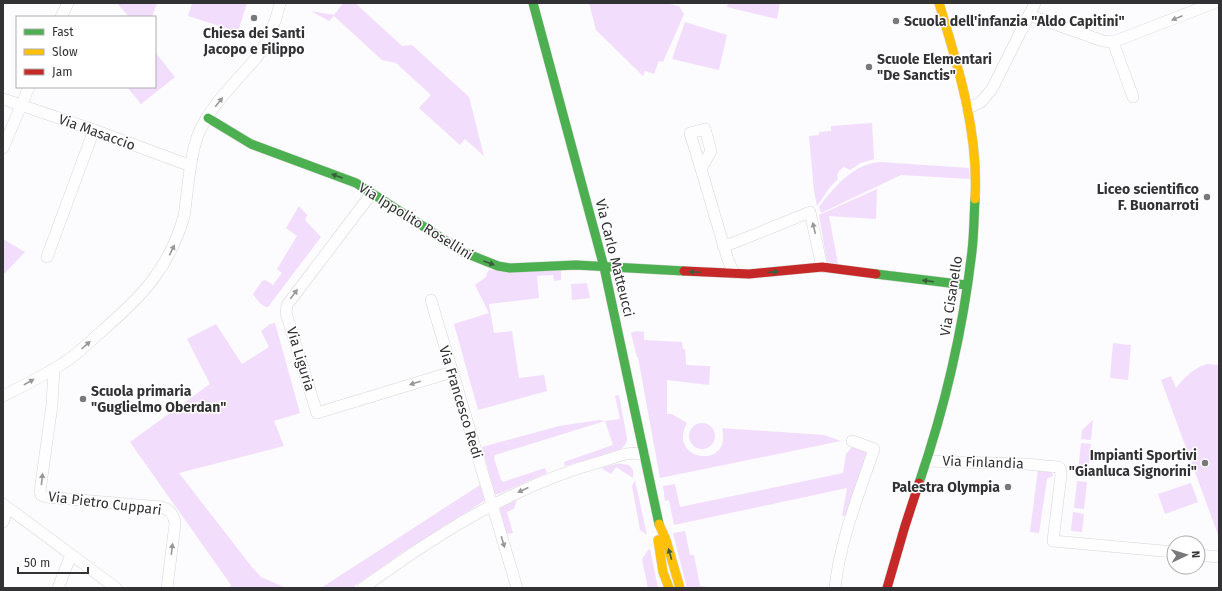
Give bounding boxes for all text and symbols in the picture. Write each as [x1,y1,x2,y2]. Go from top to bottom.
marker: Chiesa dei Santi Jacopo e Filippo [249,13,259,23]
place label: Scuola dell'infanzia "Aldo Capitini" [904,13,1125,30]
one-way arrow [1171,15,1183,21]
legend [16,16,156,88]
marker: Scuola dell'infanzia "Aldo Capitini" [891,16,901,26]
text: Fast [52,25,74,39]
place label: Chiesa dei Santi Jacopo e Filippo [203,25,305,58]
text: Slow [52,45,78,59]
place label: Scuole Elementari "De Sanctis" [877,51,992,84]
marker: Scuole Elementari "De Sanctis" [864,62,874,72]
text: Jam [52,65,72,79]
one-way arrow [215,96,224,107]
street label: Via Masaccio [56,111,138,154]
one-way arrow [331,173,343,179]
street label: Via Ippolito Rosellini [355,179,476,264]
place label: Liceo scientifico F. Buonarroti [1097,181,1199,214]
marker: Liceo scientifico F. Buonarroti [1202,192,1212,202]
street label: Via Carlo Matteucci [592,197,637,319]
one-way arrow [810,222,816,235]
one-way arrow [169,244,175,255]
street label: Via Cisanello [937,255,966,337]
one-way arrow [484,260,496,266]
one-way arrow [689,268,701,275]
one-way arrow [767,269,779,276]
one-way arrow [922,278,934,284]
one-way arrow [290,289,298,300]
street label: Via Liguria [283,325,318,393]
one-way arrow [80,341,91,350]
street label: Via Francesco Redi [435,344,486,461]
one-way arrow [23,379,35,386]
one-way arrow [409,380,421,386]
place label: Scuola primaria "Guglielmo Oberdan" [91,383,226,416]
marker: Scuola primaria "Guglielmo Oberdan" [78,394,88,404]
place label: Impianti Sportivi "Gianluca Signorini" [1069,447,1197,480]
street label: Via Finlandia [942,453,1024,472]
marker: Impianti Sportivi "Gianluca Signorini" [1200,458,1210,468]
one-way arrow [39,473,45,486]
place label: Palestra Olympia [892,479,1000,496]
marker: Palestra Olympia [1003,482,1013,492]
one-way arrow [517,487,528,493]
street label: Via Pietro Cuppari [47,488,163,519]
north arrow [1166,535,1206,575]
one-way arrow [500,536,506,548]
one-way arrow [169,543,175,555]
one-way arrow [667,548,673,560]
scale bar [18,549,88,575]
text: N [1189,550,1202,558]
text: 50 m [24,556,50,570]

